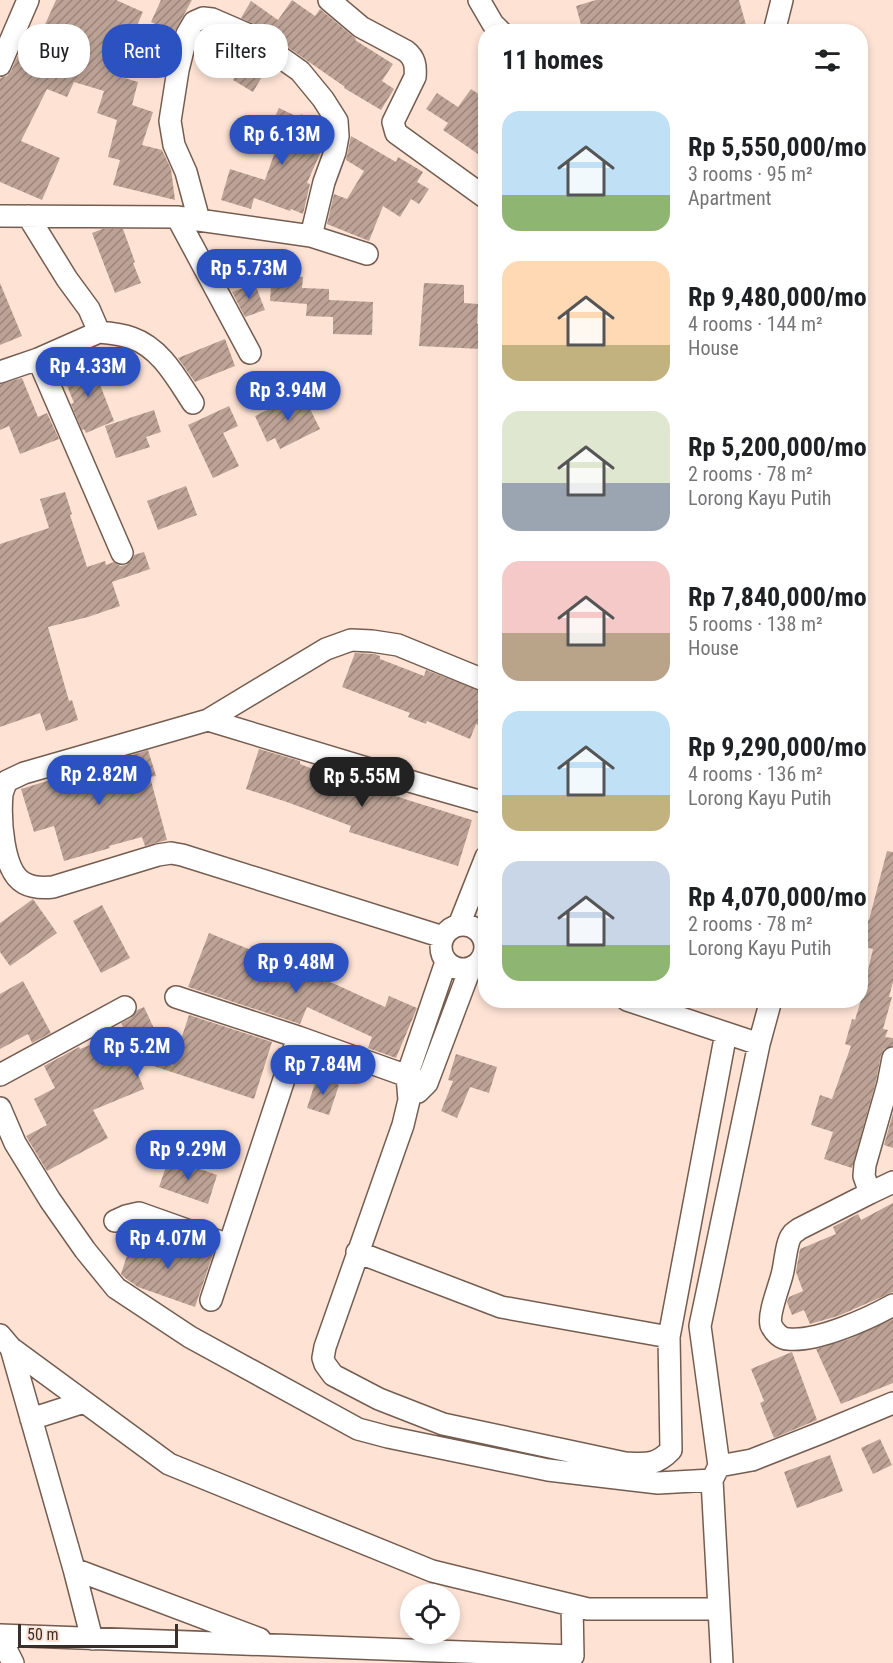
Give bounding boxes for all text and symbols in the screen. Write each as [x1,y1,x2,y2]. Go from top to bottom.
chip: Buy [18,24,90,78]
chip: Rent [102,24,182,78]
chip: Filters [194,24,288,78]
icon: filters [811,44,844,77]
text: 11 homes [502,45,604,75]
pin: Rp 6.13M [220,115,344,166]
text: Rp 6.13M [244,122,320,146]
text: Rp 5,550,000/mo [688,132,867,162]
icon: home [550,135,622,207]
text: 3 rooms · 95 m² [688,162,813,186]
text: Apartment [688,186,772,210]
pin: Rp 5.73M [187,249,311,300]
text: Rp 5.73M [211,256,287,280]
text: Rp 9,480,000/mo [688,282,867,312]
icon: home [550,285,622,357]
text: 4 rooms · 144 m² [688,312,823,336]
text: House [688,336,739,360]
pin: Rp 4.33M [26,347,150,398]
text: Rp 4.33M [50,354,126,378]
pin: Rp 3.94M [226,371,350,422]
text: Rp 3.94M [250,378,326,402]
text: Rp 5,200,000/mo [688,432,867,462]
icon: home [550,435,622,507]
text: 2 rooms · 78 m² [688,462,813,486]
text: Lorong Kayu Putih [688,486,831,510]
text: Rp 7,840,000/mo [688,582,867,612]
icon: home [550,585,622,657]
text: 5 rooms · 138 m² [688,612,823,636]
text: House [688,636,739,660]
text: Rp 9,290,000/mo [688,732,867,762]
icon: home [550,735,622,807]
pin: Rp 2.82M [37,755,161,806]
pin: Rp 5.55M [300,757,424,808]
text: Rp 2.82M [61,762,137,786]
text: 4 rooms · 136 m² [688,762,823,786]
text: Rp 5.55M [324,764,400,788]
text: Lorong Kayu Putih [688,786,831,810]
text: Rp 4,070,000/mo [688,882,867,912]
icon: home [550,885,622,957]
text: 2 rooms · 78 m² [688,912,813,936]
text: Lorong Kayu Putih [688,936,831,960]
pin: Rp 9.48M [234,943,358,994]
text: Rp 9.48M [258,950,334,974]
pin: Rp 5.2M [82,1027,192,1078]
text: Rp 5.2M [104,1034,170,1058]
pin: Rp 7.84M [261,1045,385,1096]
text: Rp 7.84M [285,1052,361,1076]
pin: Rp 9.29M [126,1130,250,1181]
text: Rp 9.29M [150,1137,226,1161]
pin: Rp 4.07M [106,1219,230,1270]
text: Rp 4.07M [130,1226,206,1250]
map controls [400,1584,460,1644]
button: locate [400,1584,460,1644]
scale bar [18,1621,178,1648]
text: 50 m [27,1625,59,1644]

